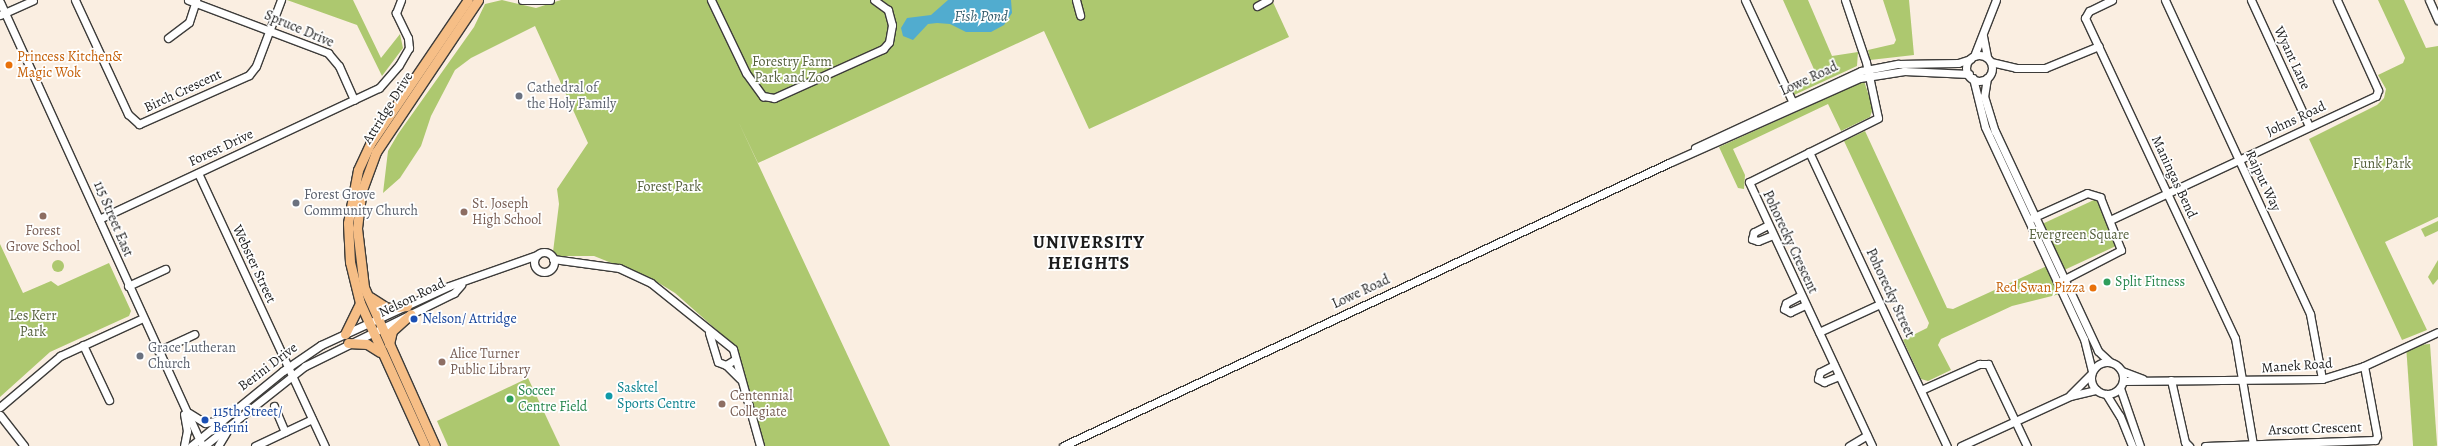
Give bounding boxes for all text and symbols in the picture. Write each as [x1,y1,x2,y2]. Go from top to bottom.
street label: Spruce Drive [262,7,336,51]
water label: Fish Pond [954,8,1008,26]
street label: Wyant Lane [2270,24,2314,92]
place label: Princess Kitchen& Magic Wok [17,49,122,82]
park label: Forestry Farm Park and Zoo [752,54,832,86]
street label: Lowe Road [1777,58,1841,100]
marker: Princess Kitchen& Magic Wok [4,60,14,70]
street label: Birch Crescent [142,66,224,116]
street label: Attridge Drive [359,69,417,147]
place label: Cathedral of the Holy Family [527,80,616,112]
marker: Cathedral of the Holy Family [514,91,524,101]
street label: Johns Road [2264,98,2328,140]
street label: Forest Drive [186,126,256,170]
street label: Maningas Bend [2148,133,2200,221]
street label: Rajput Way [2242,148,2284,214]
park label: Funk Park [2353,156,2411,172]
street label: 115 Street East [90,179,136,259]
park label: Forest Park [637,179,701,195]
place label: Forest Grove Community Church [304,187,418,220]
street label: Pohorecky Crescent [1759,188,1821,296]
place label: St. Joseph High School [472,196,542,228]
marker: Forest Grove Community Church [291,198,301,208]
marker: St. Joseph High School [459,207,469,217]
marker: Forest Grove School [38,211,48,221]
street label: Webster Street [229,222,279,306]
place label: Forest Grove School [6,223,80,256]
park label: Evergreen Square [2029,227,2129,243]
district label: UNIVERSITY HEIGHTS [1033,232,1145,274]
street label: Pohorecky Street [1862,246,1918,340]
street label: Lowe Road [1329,271,1393,313]
place label: Split Fitness [2115,274,2185,290]
street label: Nelson Road [376,275,448,321]
marker: Split Fitness [2102,277,2112,287]
place label: Red Swan Pizza [1996,280,2085,296]
marker: Red Swan Pizza [2088,283,2098,293]
park label: Les Kerr Park [9,308,57,340]
place label: Nelson/ Attridge [422,311,517,327]
marker: Nelson/ Attridge [409,314,419,324]
street label: Berini Drive [235,339,301,395]
place label: Grace Lutheran Church [148,340,236,372]
place label: Alice Turner Public Library [450,346,530,378]
marker: Grace Lutheran Church [135,351,145,361]
street label: Manek Road [2261,355,2333,377]
marker: Alice Turner Public Library [437,357,447,367]
place label: Sasktel Sports Centre [617,380,696,412]
place label: Soccer Centre Field [518,383,587,416]
place label: Centennial Collegiate [730,388,793,420]
marker: Sasktel Sports Centre [604,391,614,401]
marker: Soccer Centre Field [505,394,515,404]
marker: Centennial Collegiate [717,399,727,409]
place label: 115th Street/ Berini [213,404,282,436]
marker: 115th Street/ Berini [200,415,210,425]
street label: Arscott Crescent [2268,419,2362,439]

